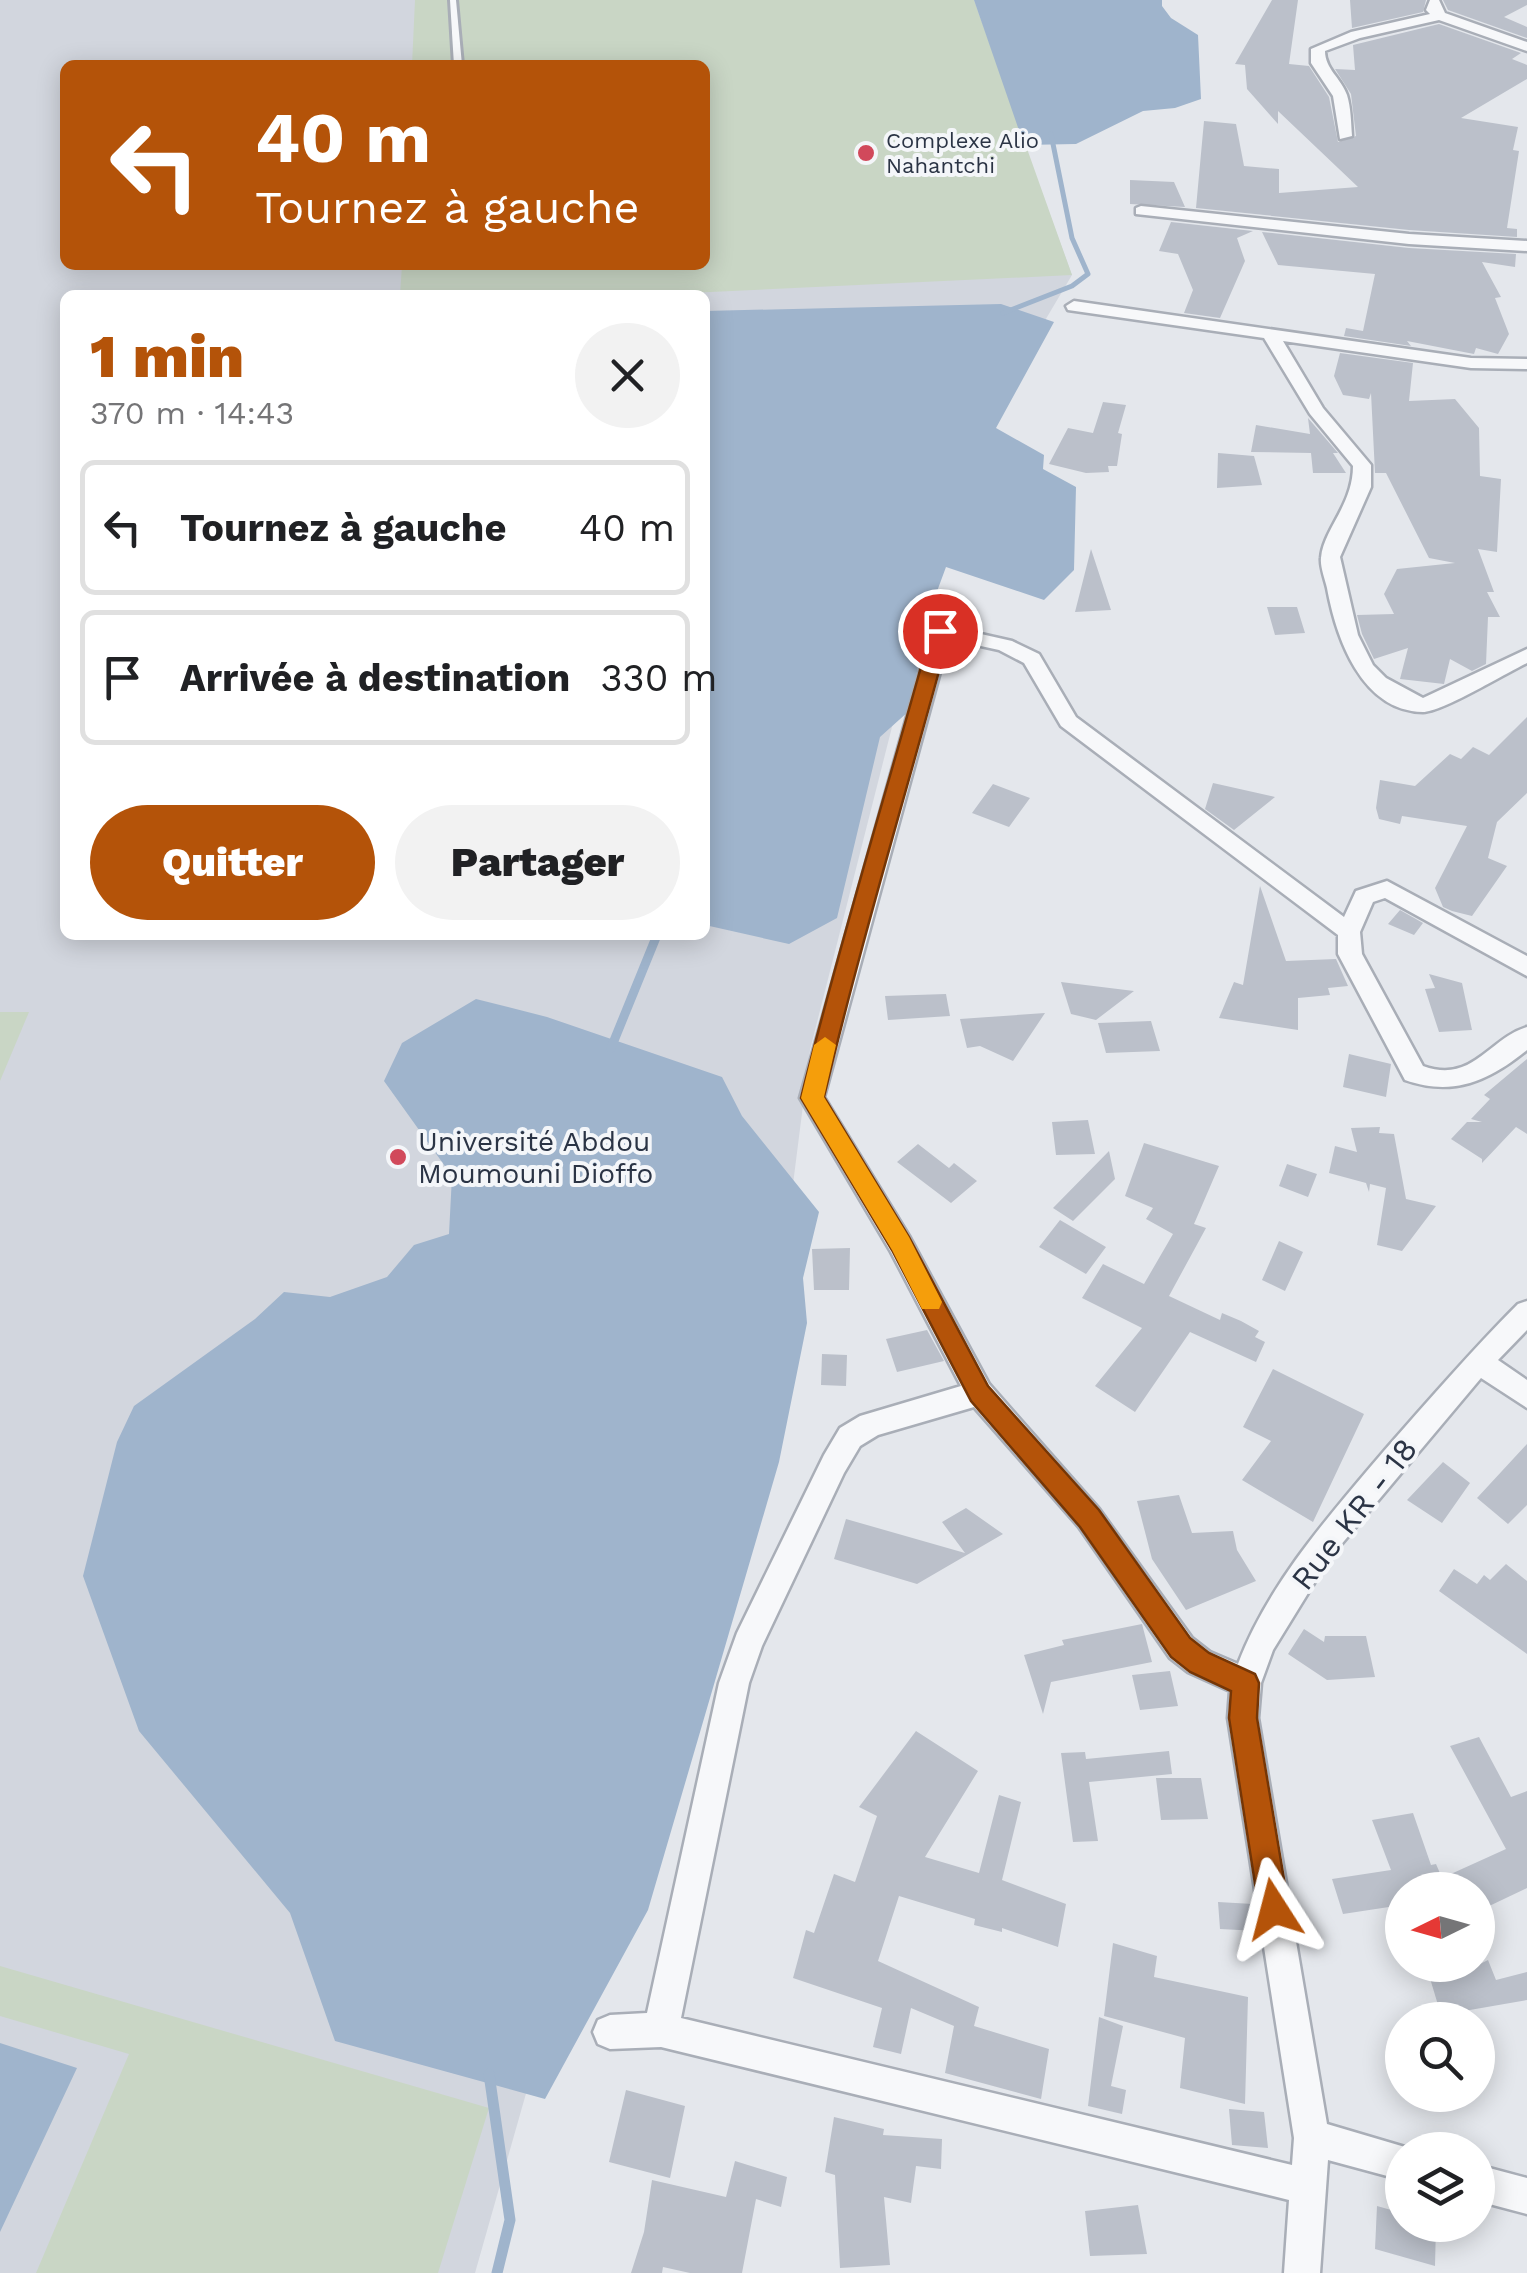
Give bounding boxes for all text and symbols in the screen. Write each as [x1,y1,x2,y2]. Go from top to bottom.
text: 40 m [255,97,431,179]
icon: left [90,100,220,230]
place label: Complexe Alio Nahantchi [886,128,1039,178]
marker: Complexe Alio Nahantchi [855,142,877,164]
text: Tournez à gauche [255,181,640,234]
text: 1 min [90,321,244,392]
button: close [575,323,680,428]
text: 370 m · 14:43 [90,394,294,432]
icon: left [95,500,150,555]
text: Tournez à gauche [180,506,506,550]
text: 40 m [579,506,675,550]
pin [898,589,983,674]
icon: arrive [913,604,968,659]
icon: arrive [95,650,150,705]
text: Arrivée à destination [180,656,570,700]
text: 330 m [600,656,718,700]
button: Quitter [90,805,375,920]
button: Partager [395,805,680,920]
place label: Université Abdou Moumouni Dioffo [418,1125,653,1190]
marker: Université Abdou Moumouni Dioffo [387,1146,409,1168]
street label: Rue KR - 18 [1283,1431,1425,1597]
position arrow [1222,1857,1326,1961]
north arrow [1385,1872,1495,1982]
map controls [1385,1872,1495,2242]
button: search [1385,2002,1495,2112]
button: layers [1385,2132,1495,2242]

